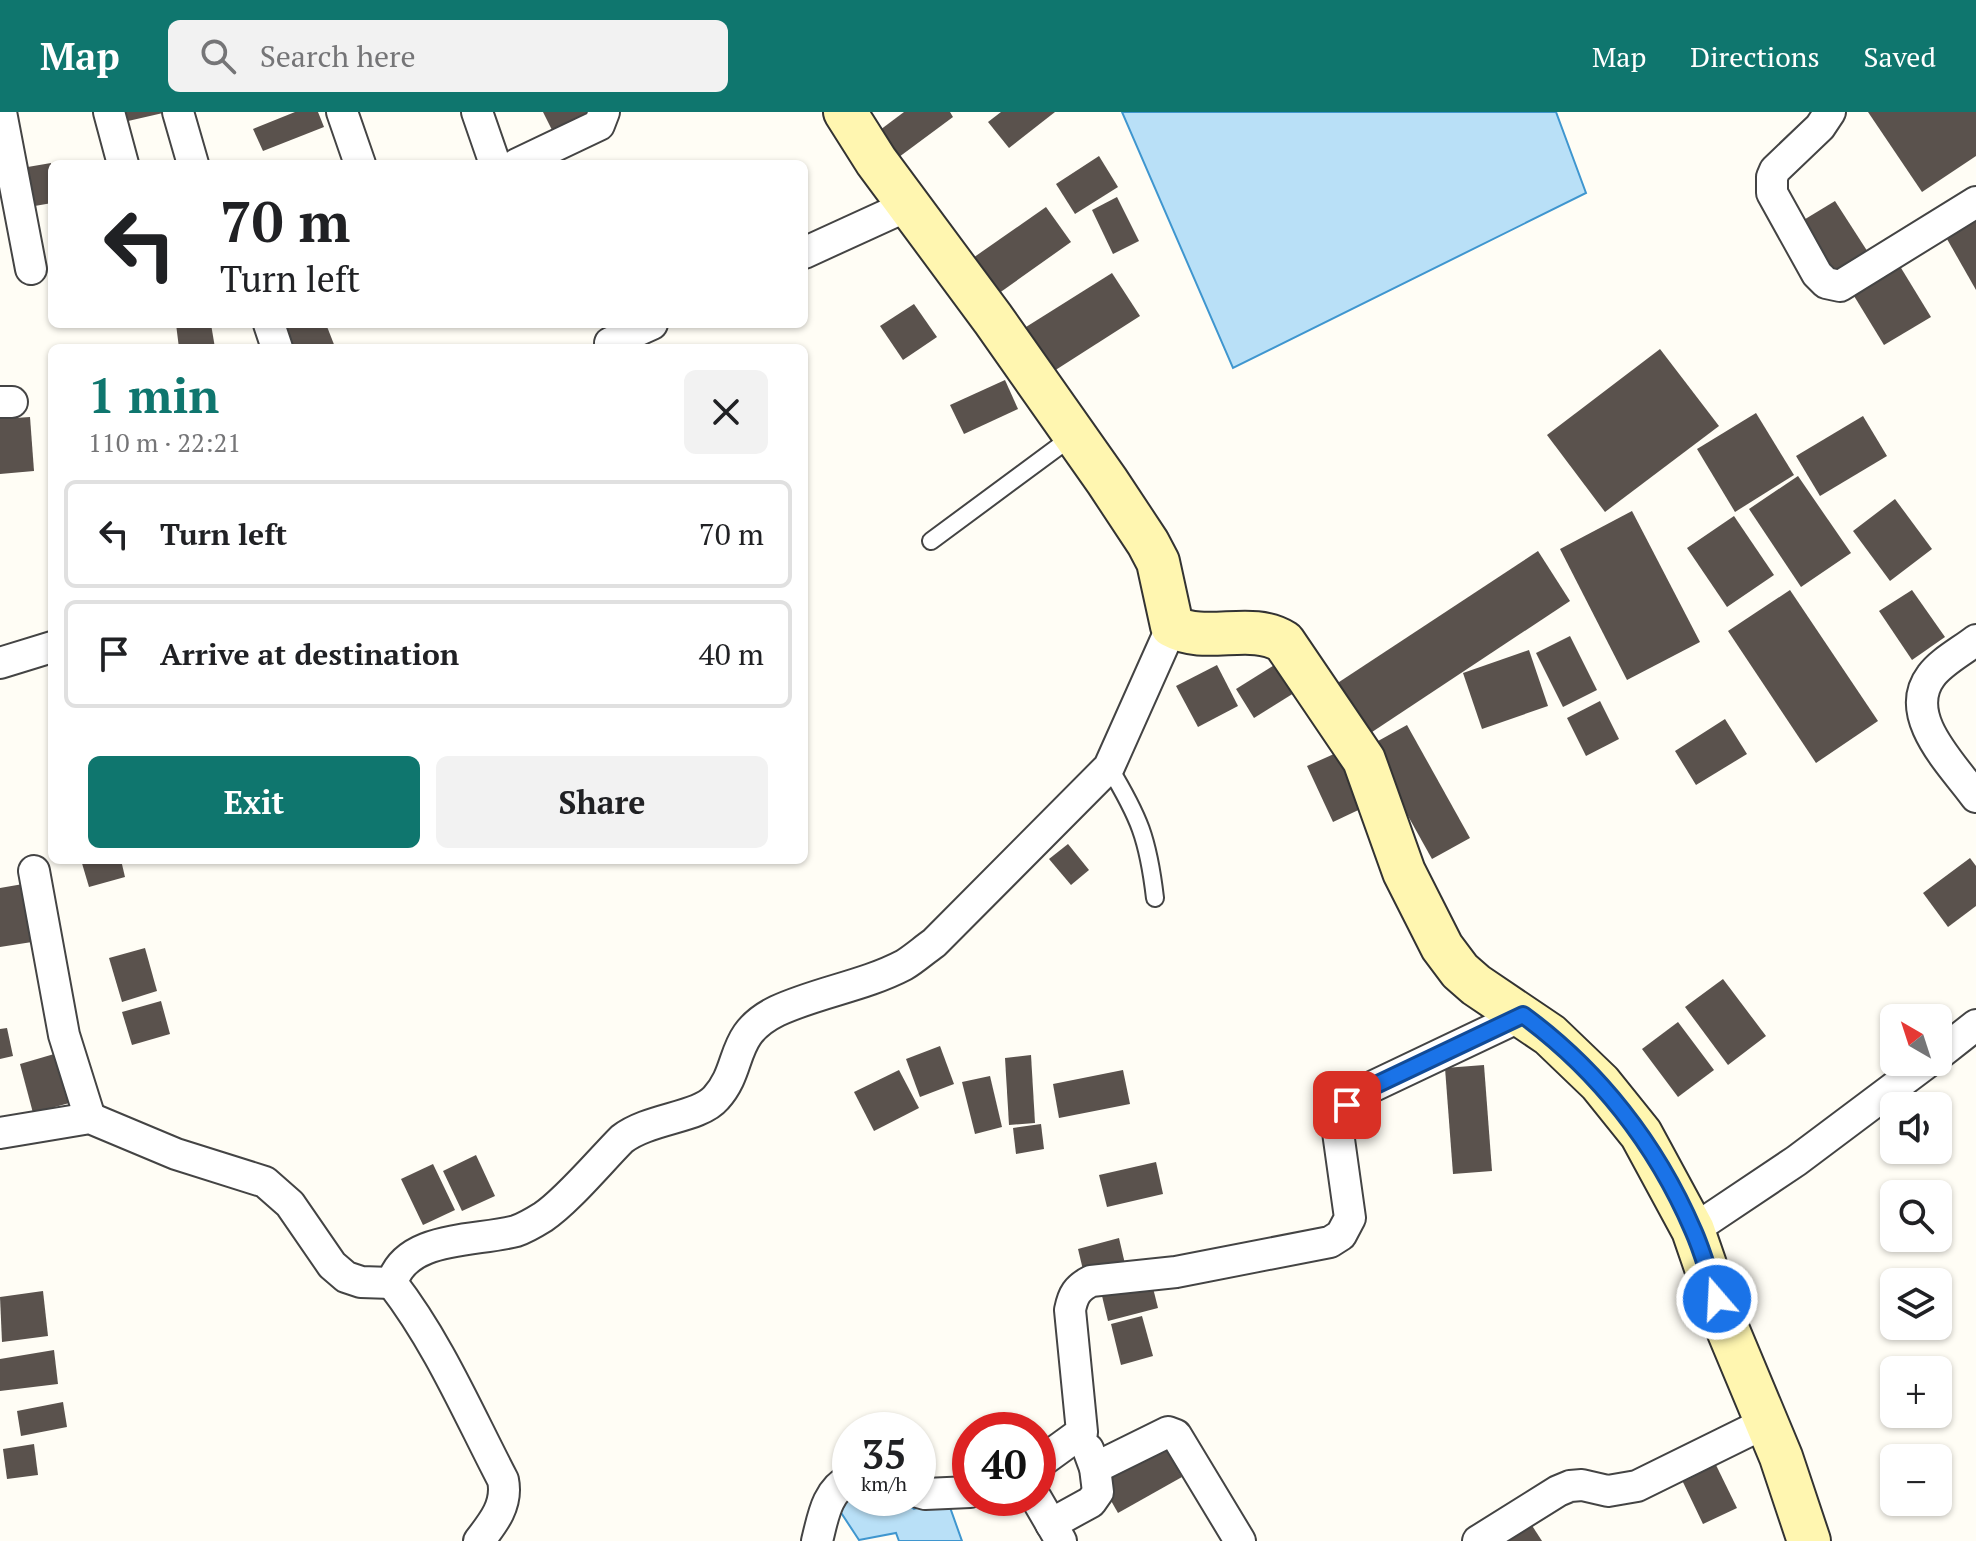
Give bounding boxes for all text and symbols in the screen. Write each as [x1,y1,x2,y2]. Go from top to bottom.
search box [168,20,728,92]
text: Map [40,31,120,81]
icon: search [196,34,240,78]
text: Search here [260,36,416,76]
text: Map [1592,38,1646,75]
text: Directions [1690,38,1820,75]
text: Saved [1864,38,1936,75]
text: 70 m [220,184,350,258]
icon: left [88,192,192,296]
text: Turn left [220,255,360,302]
text: 1 min [88,363,219,427]
button: close [684,370,768,454]
text: 110 m · 22:21 [88,425,241,459]
icon: left [92,512,136,556]
text: Turn left [160,514,287,554]
text: 70 m [699,514,764,554]
icon: arrive [92,632,136,676]
text: Arrive at destination [160,634,459,674]
text: 40 m [699,634,764,674]
button: Exit [88,756,420,848]
button: Share [436,756,768,848]
north arrow [1880,1004,1952,1076]
map controls [1880,1004,1952,1516]
pin [1313,1071,1381,1139]
icon: arrive [1325,1083,1369,1127]
button: sound [1880,1092,1952,1164]
button: search [1880,1180,1952,1252]
position arrow [1675,1257,1759,1341]
button: layers [1880,1268,1952,1340]
button: + [1880,1356,1952,1428]
speed limit sign: 40 [952,1412,1056,1516]
text: 35 [861,1427,907,1480]
button: − [1880,1444,1952,1516]
text: km/h [861,1470,907,1497]

